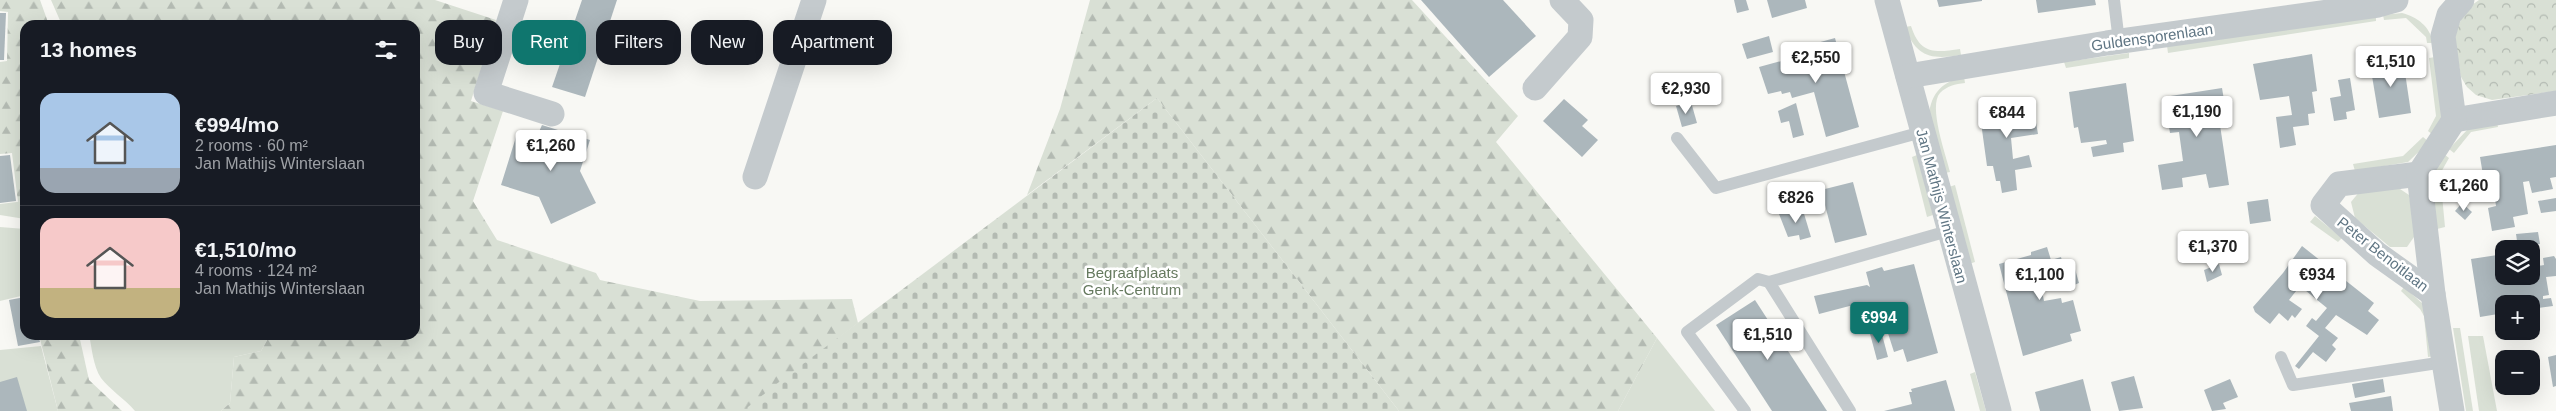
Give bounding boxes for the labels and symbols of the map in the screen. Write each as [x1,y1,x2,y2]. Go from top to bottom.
street label: Guldensporenlaan [2090,20,2214,54]
pin: €2,550 [1775,42,1857,84]
pin: €1,510 [2350,46,2432,88]
pin: €2,930 [1645,72,1727,115]
pin: €844 [1977,96,2037,139]
pin: €1,190 [2156,96,2238,138]
street label: Jan Mathijs Winterslaan [1913,127,1971,285]
pin: €1,260 [510,130,592,172]
pin: €1,260 [2423,170,2505,212]
pin: €826 [1766,182,1826,224]
street label: Peter Benoitlaan [2334,213,2432,295]
pin: €1,370 [2172,230,2254,273]
pin: €1,100 [1999,258,2081,301]
pin: €934 [2287,258,2347,301]
park label: Begraafplaats Genk-Centrum [1083,264,1181,298]
pin: €994 [1849,302,1909,344]
pin: €1,510 [1727,318,1809,361]

